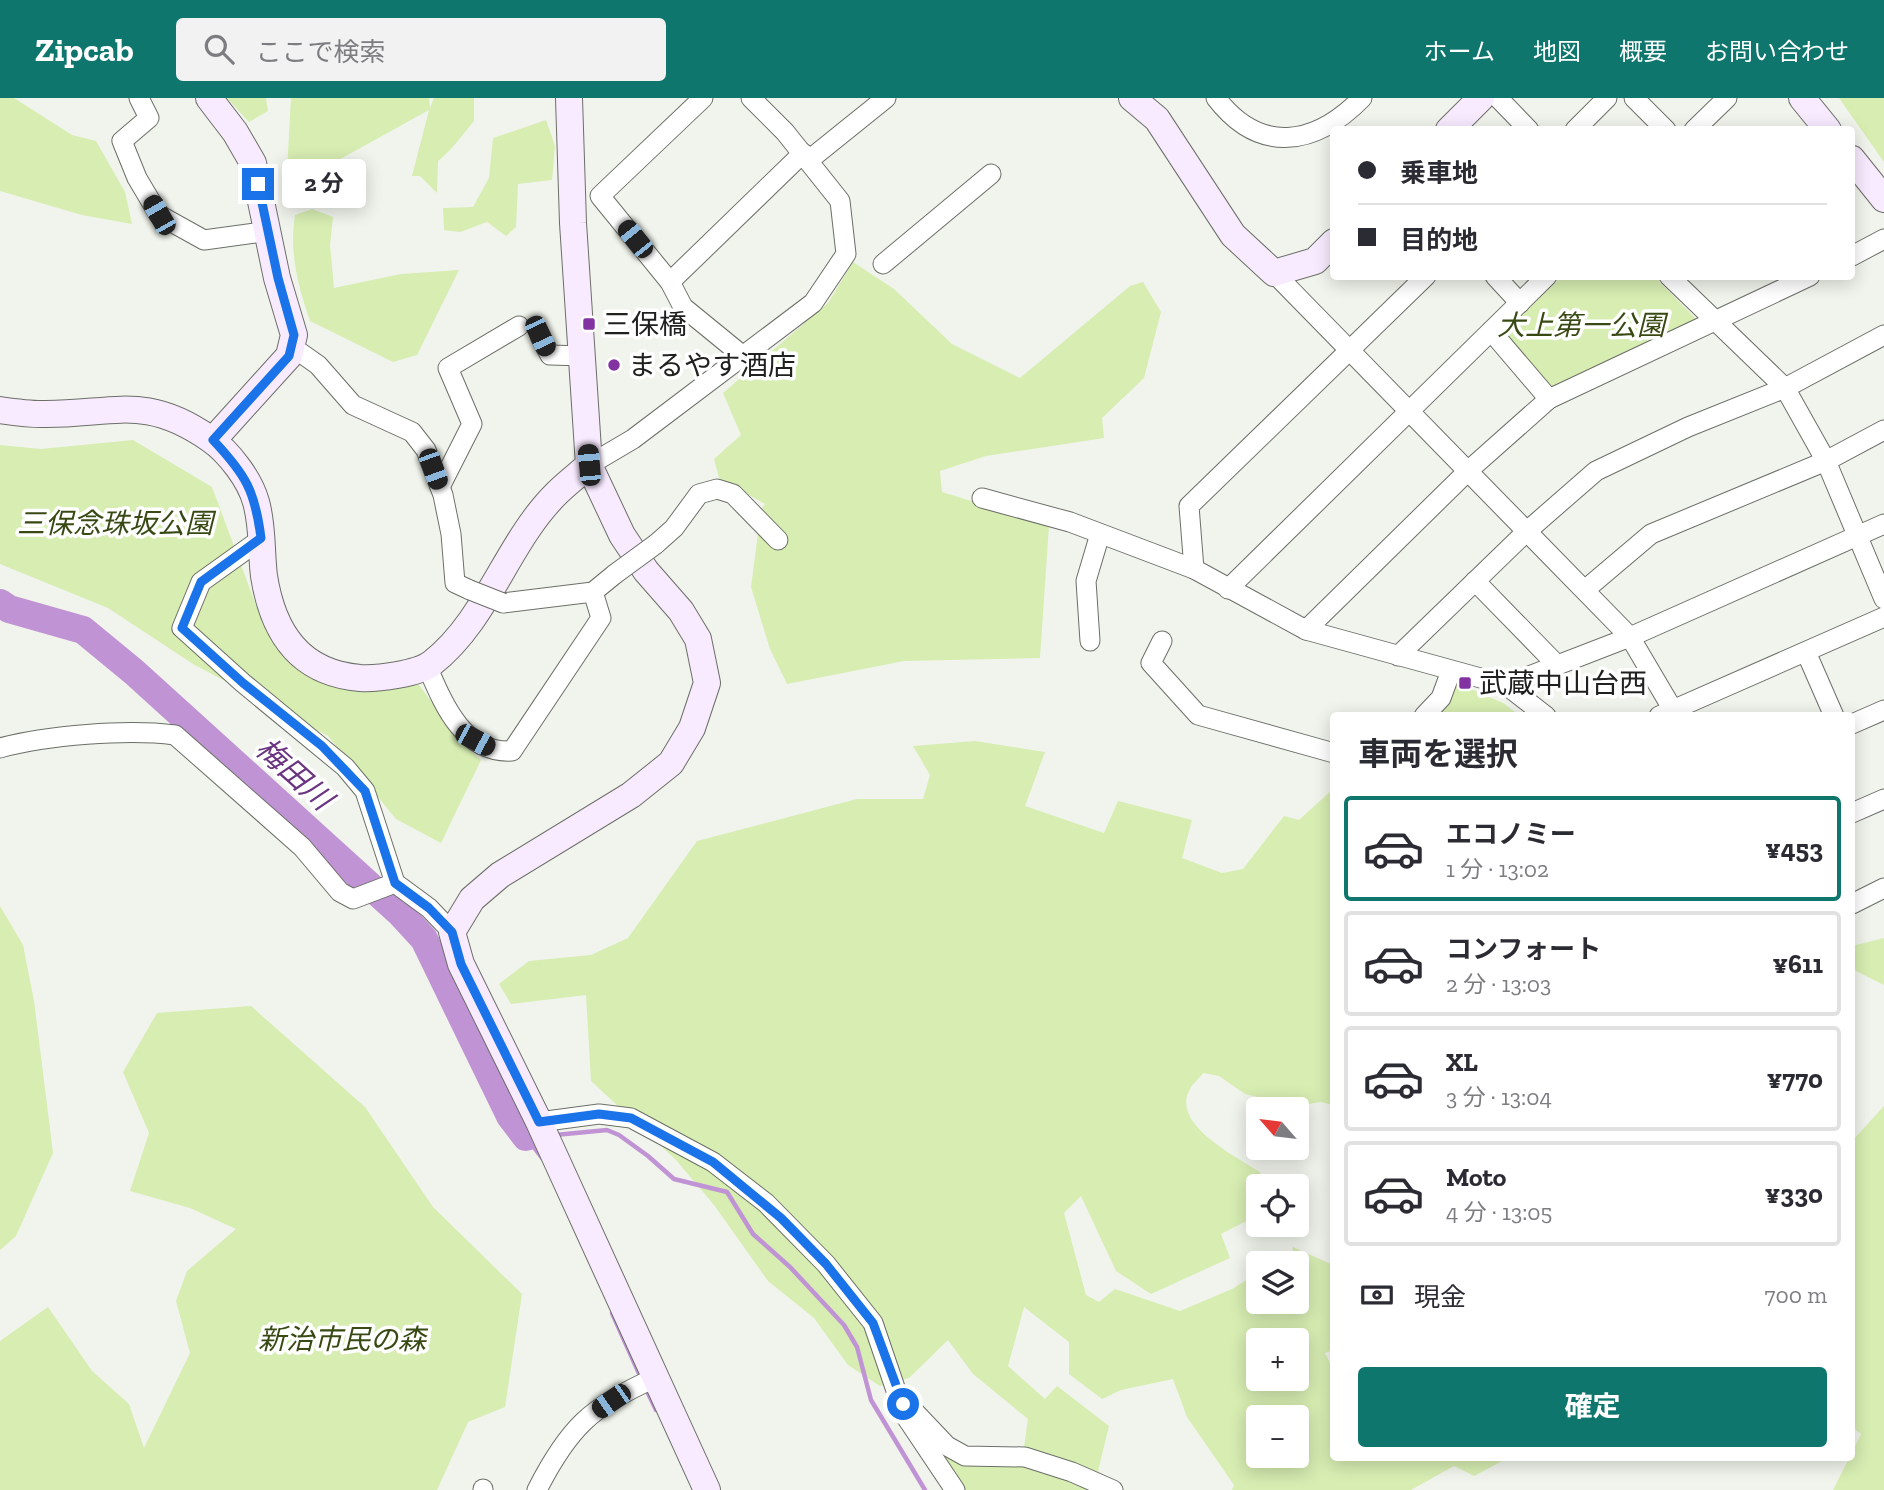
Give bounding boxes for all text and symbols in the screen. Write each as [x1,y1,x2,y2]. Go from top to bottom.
search box [176,18,666,81]
text: Zipcab [35,30,134,69]
icon: search [200,30,238,68]
text: ここで検索 [256,36,386,68]
text: ホーム [1424,37,1495,66]
text: 地図 [1533,37,1581,66]
text: 概要 [1619,37,1667,66]
text: お問い合わせ [1705,37,1849,66]
text: 乗車地 [1400,157,1478,189]
callout: 2 分 [282,160,366,208]
route end [242,168,274,200]
text: 2 分 [304,169,344,197]
car [140,192,179,238]
car [614,216,657,262]
text: 目的地 [1400,224,1478,256]
place label: 三保橋 [603,308,687,341]
park label: 大上第一公園 [1497,309,1669,342]
car [522,313,559,359]
marker: 三保橋 [581,316,597,332]
place label: まるやす酒店 [628,349,796,382]
marker: まるやす酒店 [606,357,622,373]
car [577,443,602,487]
car [416,446,451,492]
park label: 三保念珠坂公園 [17,507,217,540]
place label: 武蔵中山台西 [1479,667,1647,700]
marker: 武蔵中山台西 [1457,675,1473,691]
car [452,721,499,759]
water label: 梅田川 [249,731,342,819]
text: 車両を選択 [1358,735,1518,773]
icon: car [1362,817,1425,880]
text: エコノミー [1446,818,1576,850]
text: ¥453 [1765,833,1823,865]
text: 1 分 · 13:02 [1446,855,1549,883]
icon: car [1362,932,1425,995]
text: コンフォート [1446,933,1601,965]
text: ¥611 [1773,948,1823,980]
text: 2 分 · 13:03 [1446,970,1551,998]
text: XL [1446,1046,1478,1078]
icon: car [1362,1047,1425,1110]
text: ¥770 [1767,1063,1823,1095]
text: 3 分 · 13:04 [1446,1083,1552,1111]
north arrow [1246,1097,1309,1160]
map controls [1246,1097,1309,1468]
text: Moto [1446,1161,1506,1193]
icon: car [1362,1162,1425,1225]
button: locate [1246,1174,1309,1237]
text: ¥330 [1765,1178,1823,1210]
text: 4 分 · 13:05 [1446,1198,1552,1226]
button: layers [1246,1251,1309,1314]
icon: cash [1358,1276,1396,1314]
text: 現金 [1414,1281,1466,1313]
text: 700 m [1765,1281,1827,1309]
park label: 新治市民の森 [258,1323,429,1356]
button: + [1246,1328,1309,1391]
button: 確定 [1358,1367,1827,1447]
car [588,1380,635,1422]
route start [887,1388,919,1420]
button: − [1246,1405,1309,1468]

